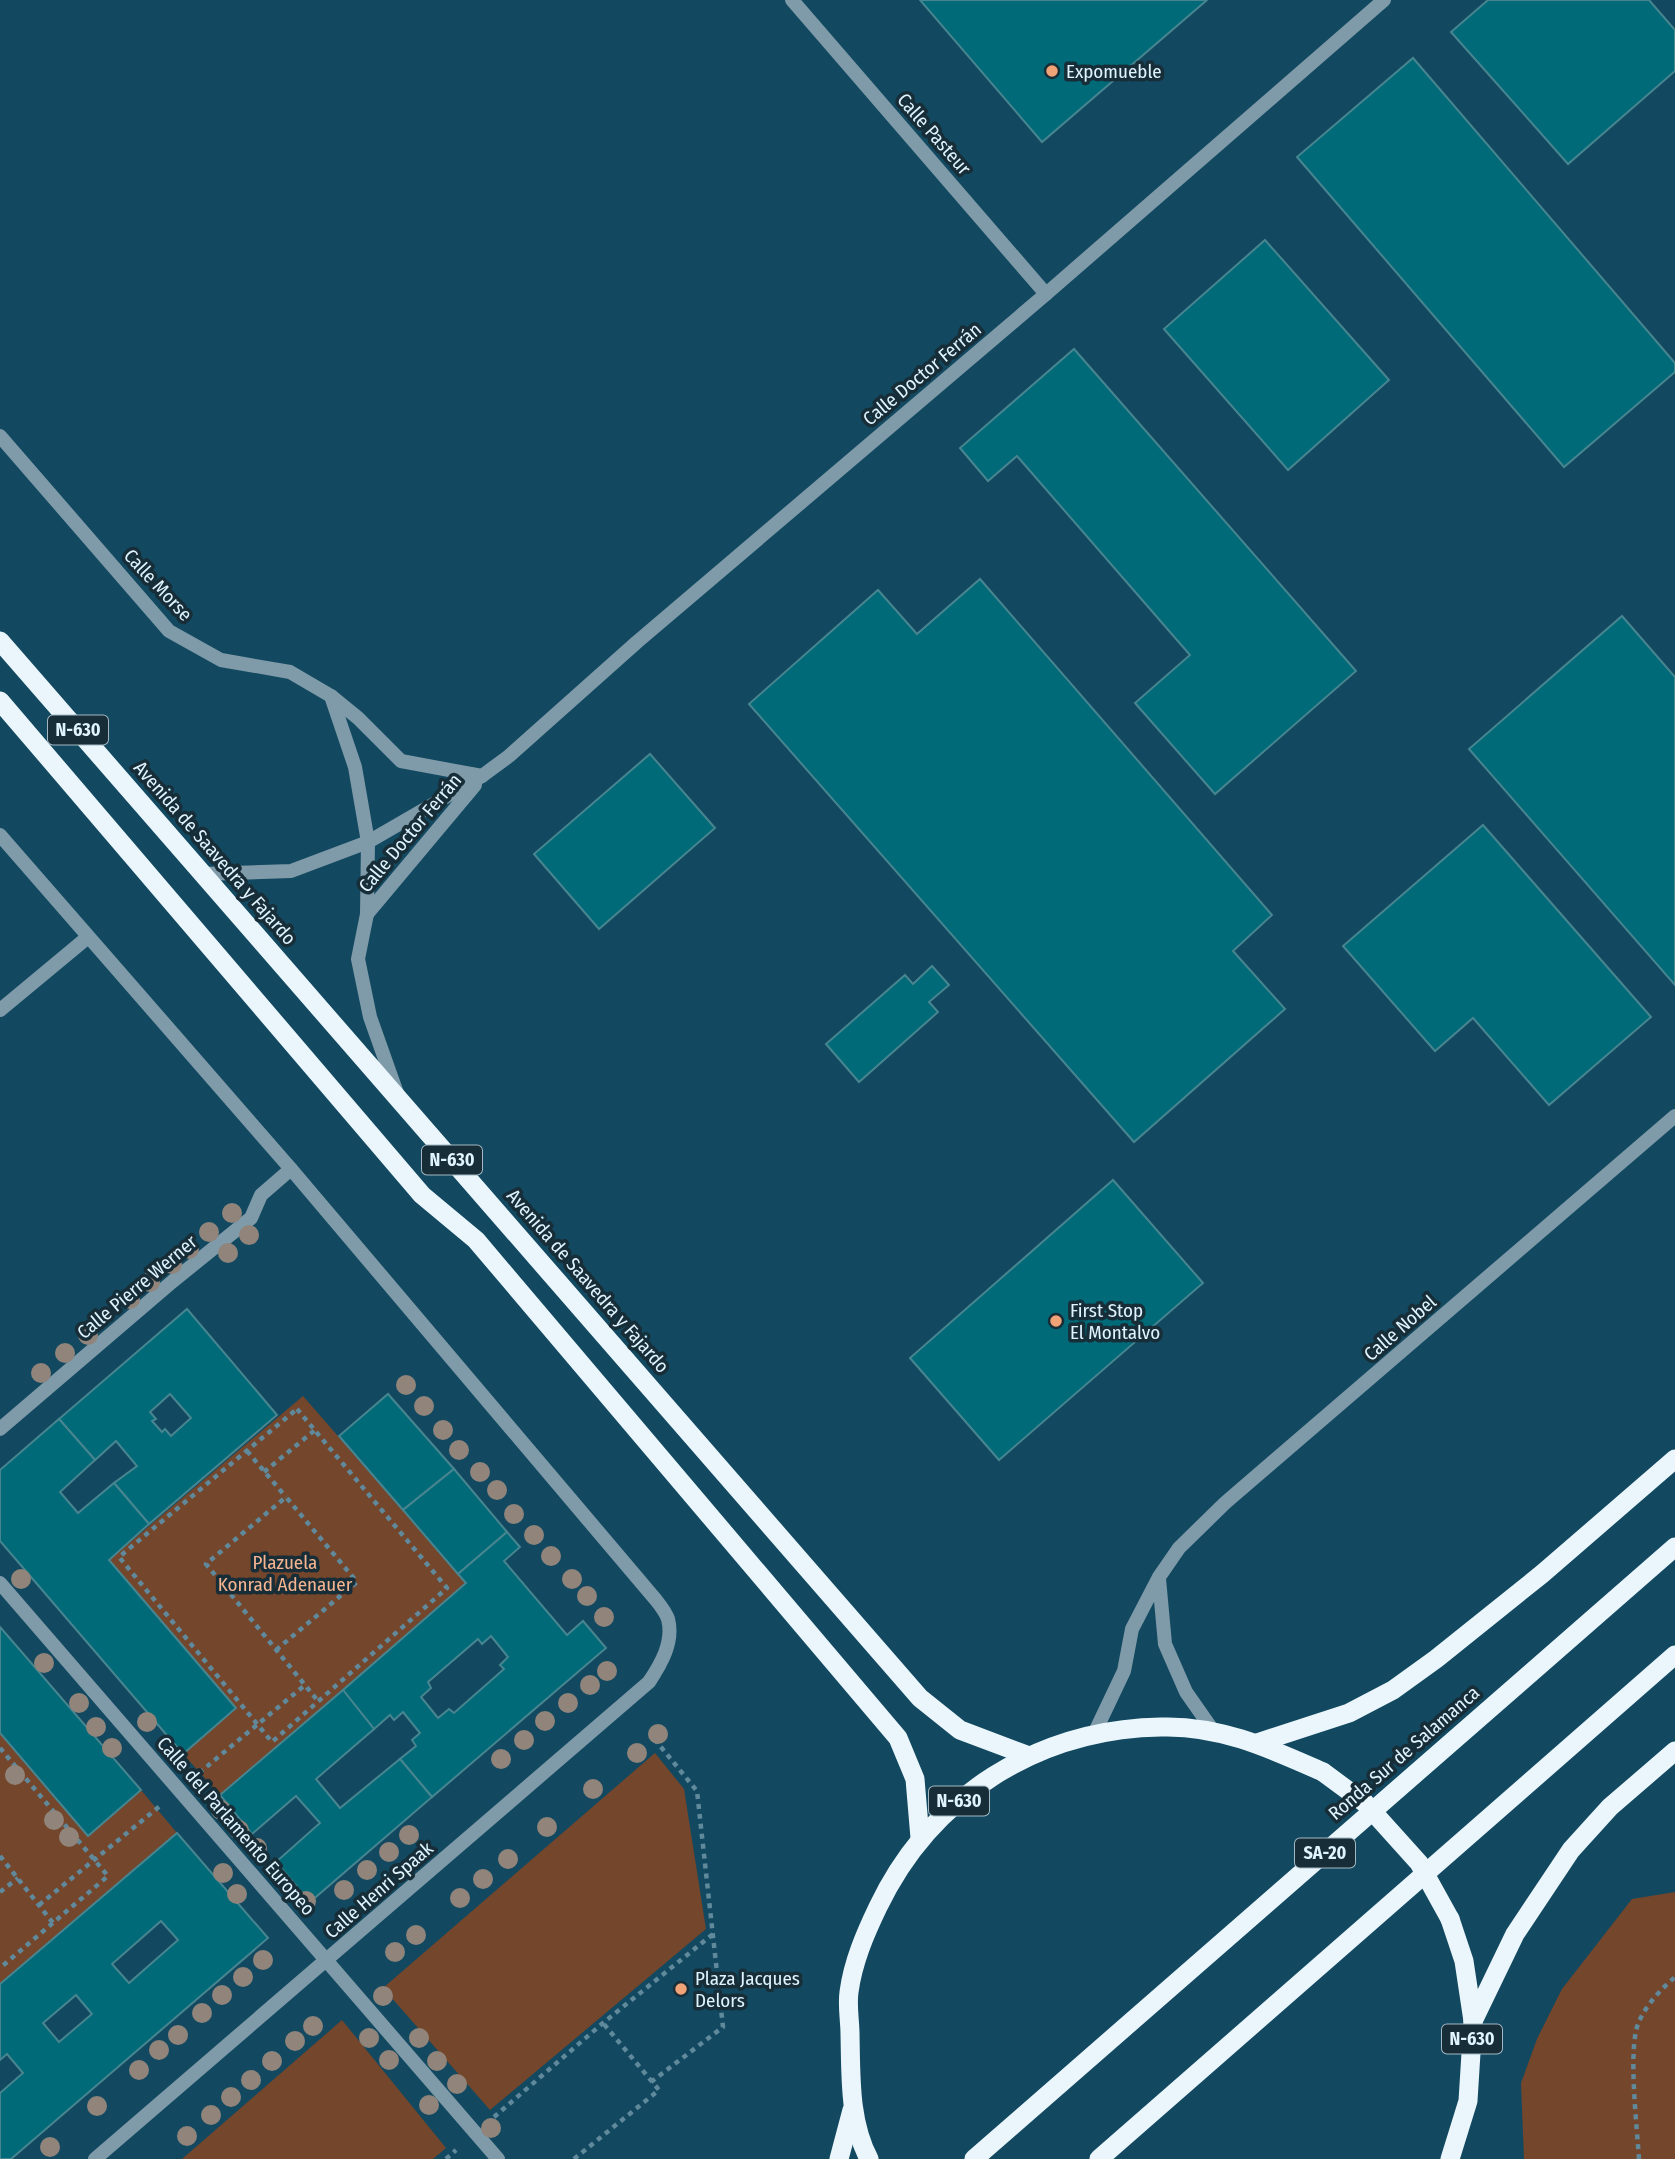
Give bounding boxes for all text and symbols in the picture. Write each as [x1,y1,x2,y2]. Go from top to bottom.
place label: Expomueble [1066,60,1162,83]
marker: Expomueble [1044,63,1060,79]
street label: Calle Pasteur [892,89,976,180]
street label: Calle Doctor Ferrán [858,318,986,430]
street label: Calle Morse [119,544,197,626]
road number: N-630 [48,716,108,744]
street label: Avenida de Saavedra y Fajardo [129,757,301,949]
street label: Calle Doctor Ferrán [354,769,466,897]
road number: N-630 [422,1146,482,1175]
street label: Avenida de Saavedra y Fajardo [502,1185,674,1377]
street label: Calle Pierre Werner [72,1230,202,1344]
street label: Calle Nobel [1359,1290,1441,1366]
place label: First Stop El Montalvo [1070,1299,1160,1344]
marker: First Stop El Montalvo [1048,1313,1064,1329]
park label: Plazuela Konrad Adenauer [218,1551,353,1596]
street label: Ronda Sur de Salamanca [1324,1681,1484,1825]
street label: Calle del Parlamento Europeo [152,1732,320,1920]
road number: N-630 [929,1786,989,1815]
street label: Calle Henri Spaak [320,1837,438,1943]
road number: SA-20 [1295,1839,1355,1868]
place label: Plaza Jacques Delors [695,1967,800,2012]
marker: Plaza Jacques Delors [673,1981,689,1997]
road number: N-630 [1442,2024,1502,2054]

